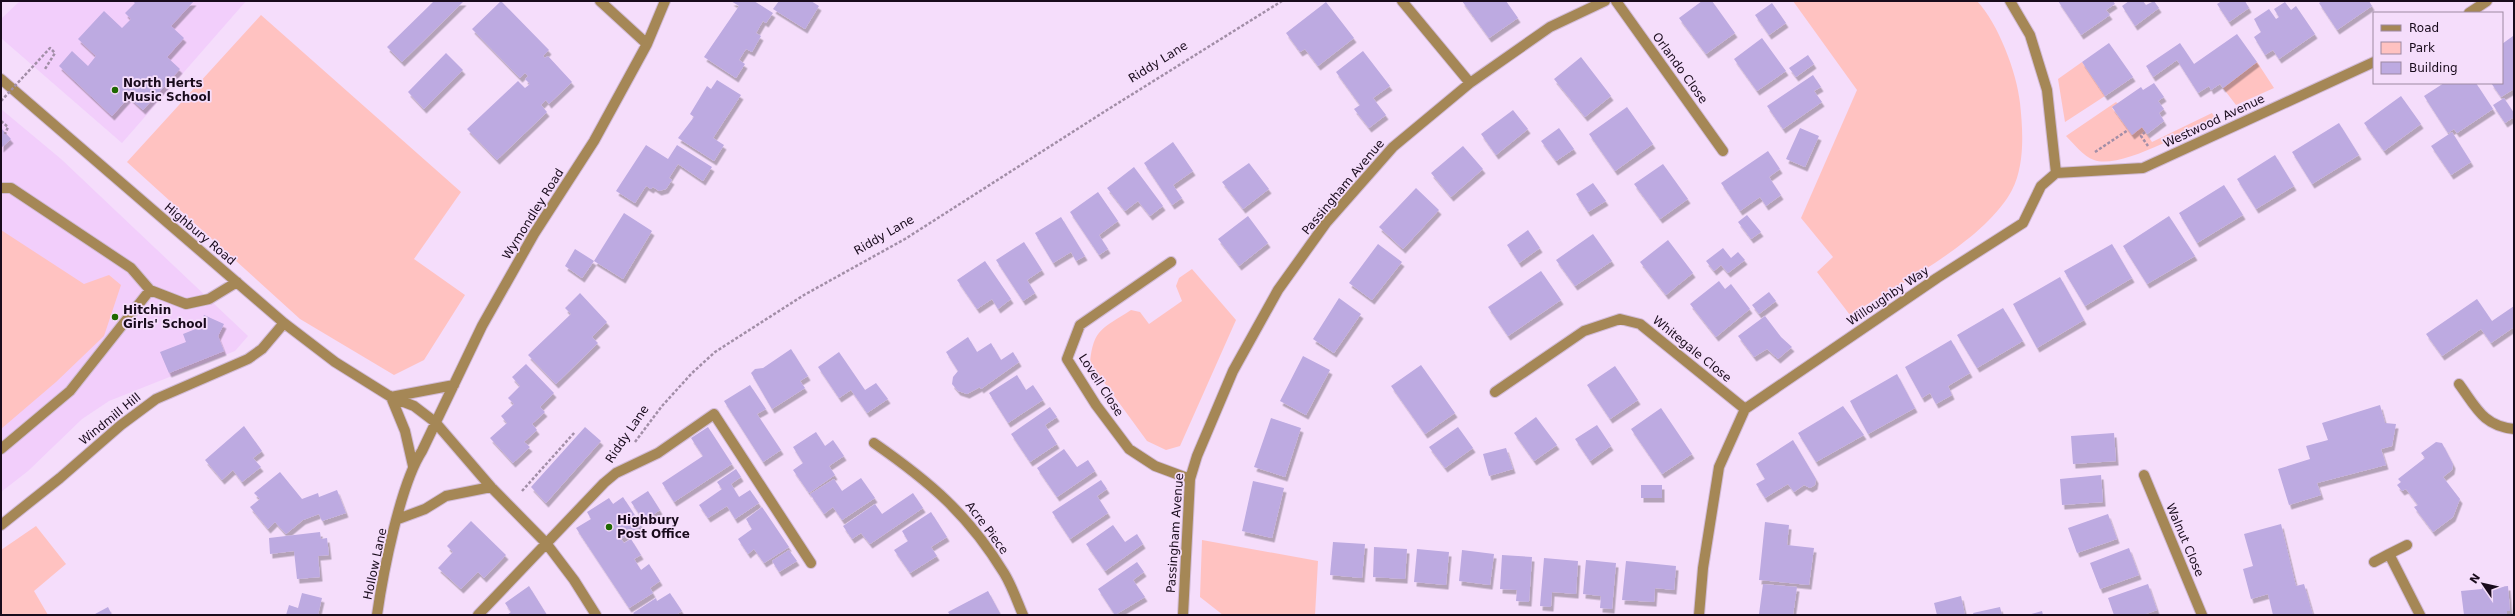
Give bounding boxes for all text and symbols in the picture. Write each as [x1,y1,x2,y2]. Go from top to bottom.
legend [2373,12,2503,84]
text: Road [2409,21,2439,35]
street label: Orlando Close [1650,30,1710,106]
street label: Riddy Lane [1126,38,1190,86]
text: Park [2409,41,2435,55]
text: Building [2409,61,2458,75]
place label: North Herts Music School [123,76,211,104]
marker: North Herts Music School [110,85,120,95]
street label: Westwood Avenue [2161,91,2267,151]
street label: Passingham Avenue [1299,136,1387,238]
street label: Wymondley Road [499,166,567,262]
street label: Highbury Road [162,200,238,268]
street label: Riddy Lane [852,212,916,258]
street label: Willoughby Way [1844,263,1932,329]
place label: Hitchin Girls' School [123,303,207,331]
marker: Hitchin Girls' School [110,312,120,322]
street label: Whitegale Close [1650,313,1734,385]
street label: Lovell Close [1076,351,1126,419]
street label: Windmill Hill [77,390,143,448]
street label: Riddy Lane [603,402,651,466]
street label: Passingham Avenue [1164,473,1186,593]
street label: Acre Piece [963,499,1011,557]
street label: Walnut Close [2163,501,2207,579]
place label: Highbury Post Office [617,513,690,541]
marker: Highbury Post Office [604,522,614,532]
street label: Hollow Lane [361,527,389,601]
north arrow [2463,564,2503,604]
text: N [2467,571,2483,586]

